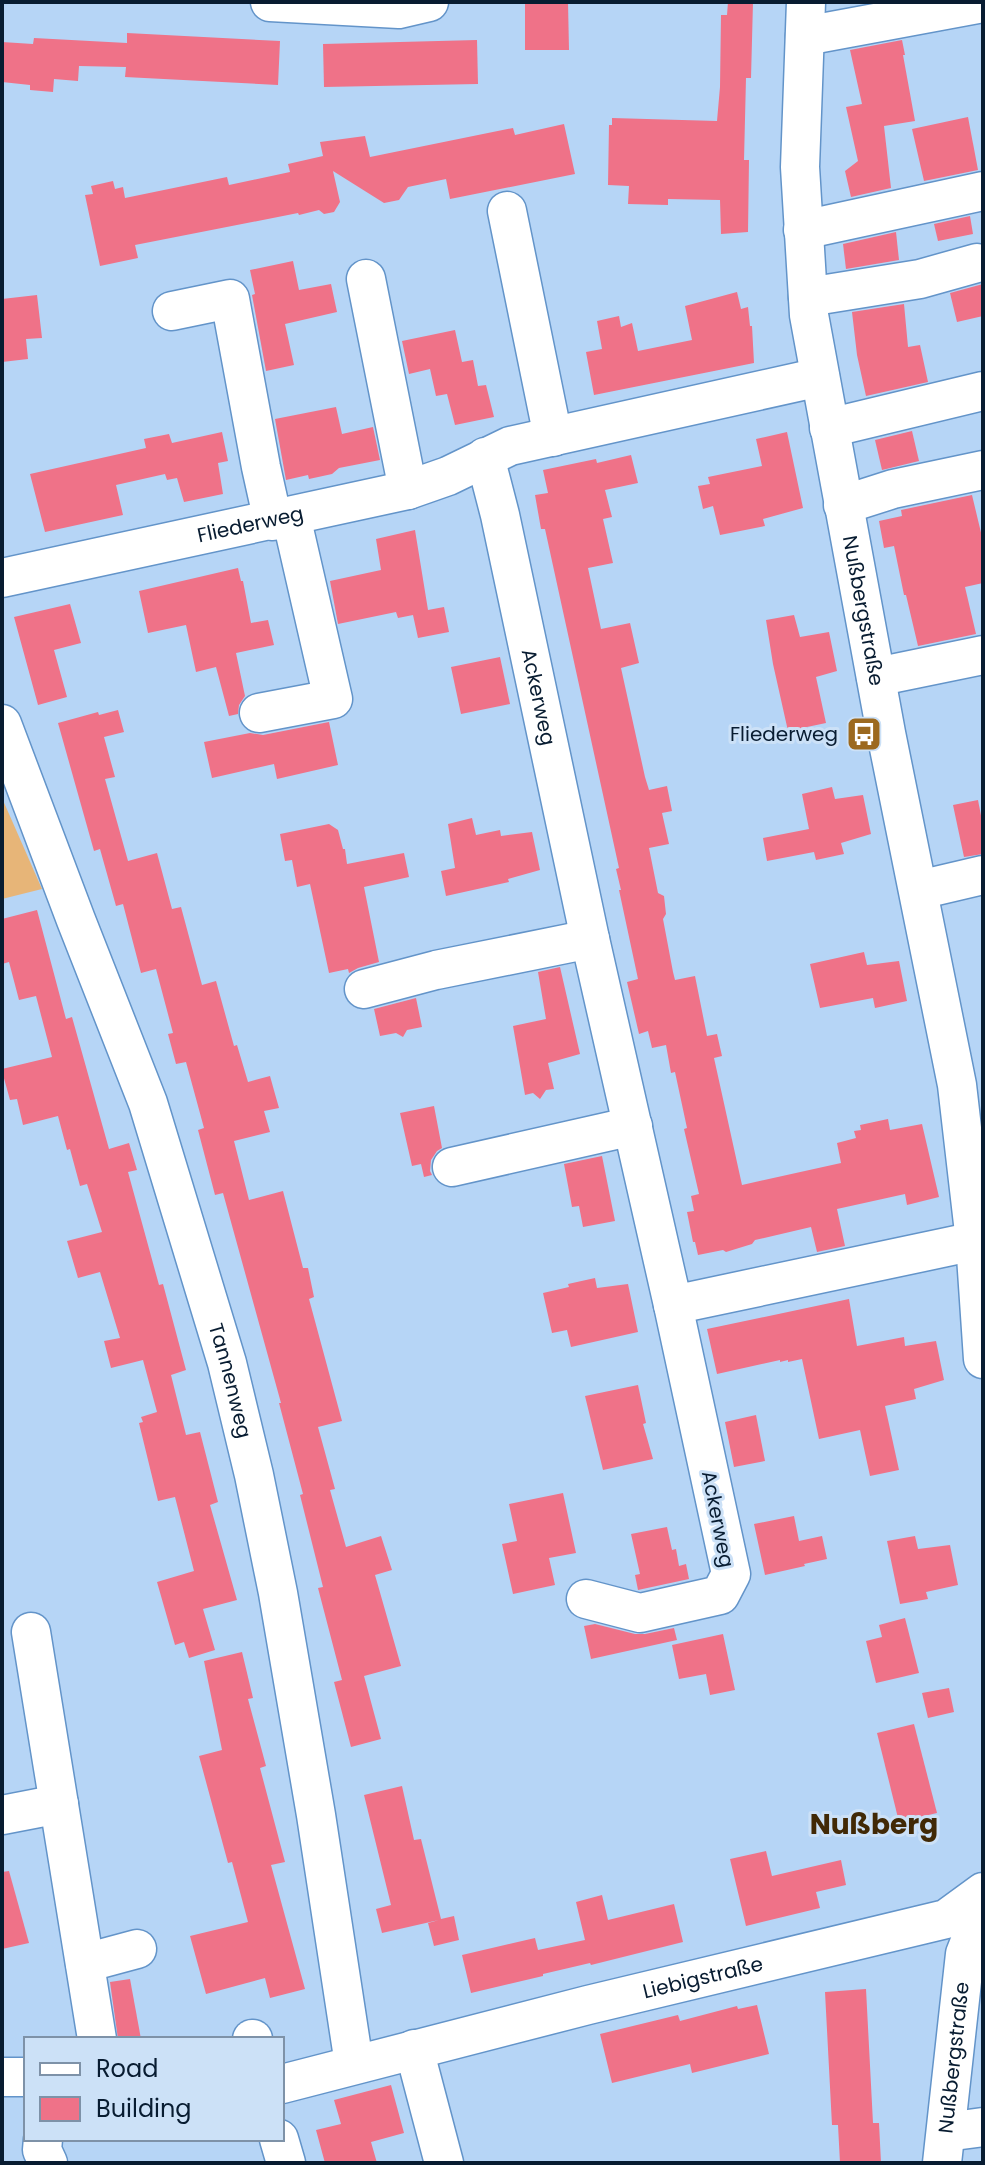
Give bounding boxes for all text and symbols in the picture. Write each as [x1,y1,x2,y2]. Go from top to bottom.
street label: Fliederweg [194,499,306,549]
street label: Nußbergstraße [836,533,891,688]
street label: Ackerweg [515,646,563,748]
bus stop icon: Fliederweg [845,715,883,753]
place label: Fliederweg [730,720,838,748]
street label: Tannenweg [202,1320,259,1441]
street label: Ackerweg [695,1468,741,1570]
district label: Nußberg [810,1805,938,1844]
street label: Liebigstraße [640,1950,766,2005]
street label: Nußbergstraße [931,1980,976,2135]
legend [24,2037,284,2141]
text: Road [96,2052,158,2085]
text: Building [96,2092,192,2125]

